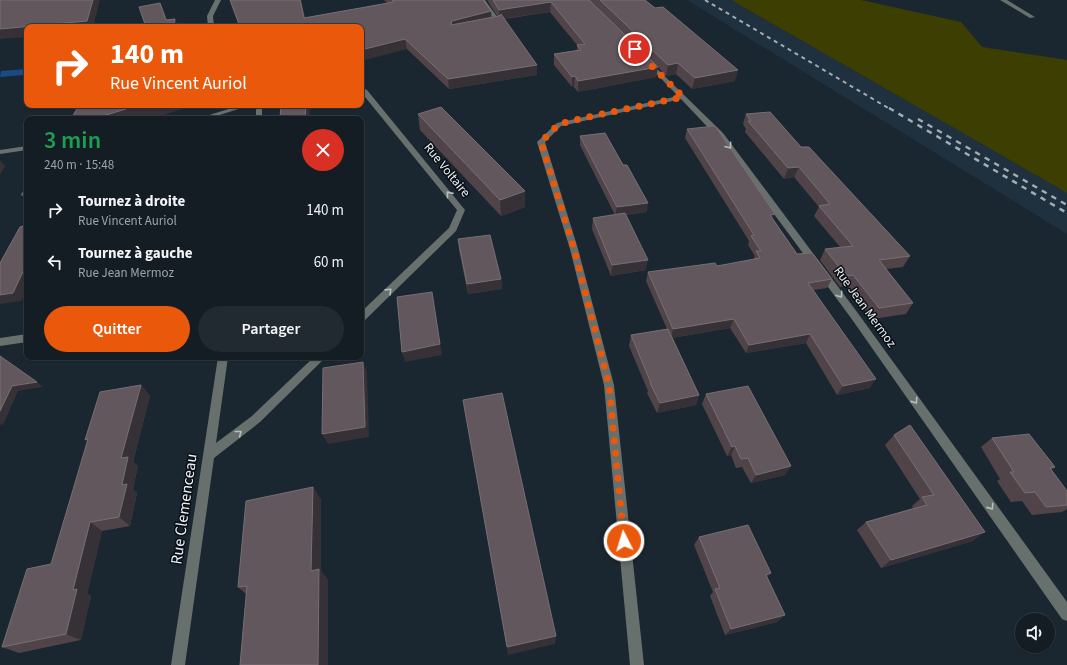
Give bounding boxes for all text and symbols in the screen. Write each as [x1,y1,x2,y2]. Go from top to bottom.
pin [618,32,652,66]
text: 140 m [110,34,184,74]
icon: arrive [624,38,646,60]
icon: right [44,40,96,92]
text: Rue Vincent Auriol [110,71,247,96]
text: 3 min [44,123,101,158]
button: close [302,129,344,171]
street label: Rue Voltaire [420,139,474,201]
one-way arrow [724,142,731,149]
text: 240 m · 15:48 [44,156,114,174]
text: Tournez à droite [78,191,185,212]
one-way arrow [446,192,453,199]
icon: right [44,199,66,221]
text: 140 m [306,200,344,221]
text: Rue Vincent Auriol [78,212,177,230]
text: Tournez à gauche [78,243,193,264]
icon: left [44,251,66,273]
text: 60 m [314,252,344,273]
street label: Rue Jean Mermoz [830,263,901,351]
text: Rue Jean Mermoz [78,264,174,282]
one-way arrow [384,288,392,296]
one-way arrow [835,291,842,298]
button: Quitter [44,306,190,352]
button: Partager [198,306,344,352]
one-way arrow [911,397,918,404]
one-way arrow [234,430,241,437]
street label: Rue Clemenceau [165,452,203,566]
one-way arrow [986,503,994,510]
position arrow [603,520,645,562]
map controls [1015,613,1055,653]
button: sound [1015,613,1055,653]

